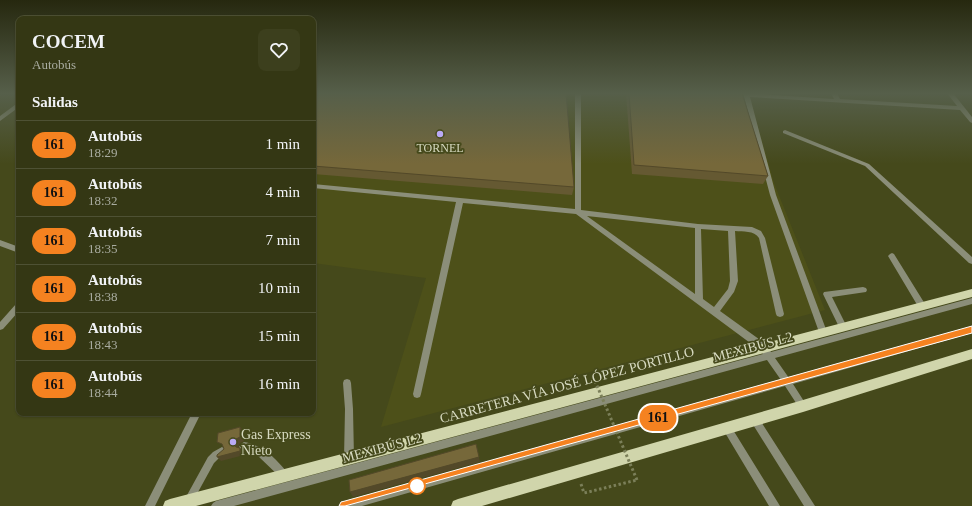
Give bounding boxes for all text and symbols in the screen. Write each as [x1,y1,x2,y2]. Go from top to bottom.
button: heart [258,29,300,71]
text: COCEM [32,31,105,52]
text: Autobús [32,57,76,72]
text: Salidas [32,94,78,110]
text: Autobús [88,128,142,144]
marker: TORNEL [435,129,445,139]
text: 1 min [265,136,300,152]
text: 161 [44,137,65,152]
place label: TORNEL [416,141,464,155]
text: 18:29 [88,145,118,160]
text: Autobús [88,176,142,192]
text: 4 min [265,184,300,200]
text: 161 [44,185,65,200]
text: 18:32 [88,193,118,208]
text: Autobús [88,224,142,240]
text: 7 min [265,232,300,248]
text: 161 [44,233,65,248]
text: 18:35 [88,241,118,256]
text: Autobús [88,272,142,288]
text: 10 min [258,280,300,296]
text: 161 [44,281,65,296]
text: 18:38 [88,289,118,304]
text: Autobús [88,320,142,336]
text: 15 min [258,328,300,344]
street label: MEXIBÚS L2 [711,328,795,365]
text: 161 [44,329,65,344]
text: 18:43 [88,337,118,352]
street label: CARRETERA VÍA JOSÉ LÓPEZ PORTILLO [438,343,696,426]
text: Autobús [88,368,142,384]
text: 16 min [258,376,300,392]
text: 161 [44,377,65,392]
text: 18:44 [88,385,118,400]
line badge: 161 [635,405,681,431]
text: 161 [648,410,669,425]
place label: Gas Express Nieto [241,427,311,458]
street label: MEXIBÚS L2 [340,429,424,466]
marker: Gas Express Nieto [228,437,238,447]
unlabelled marker [408,477,426,495]

